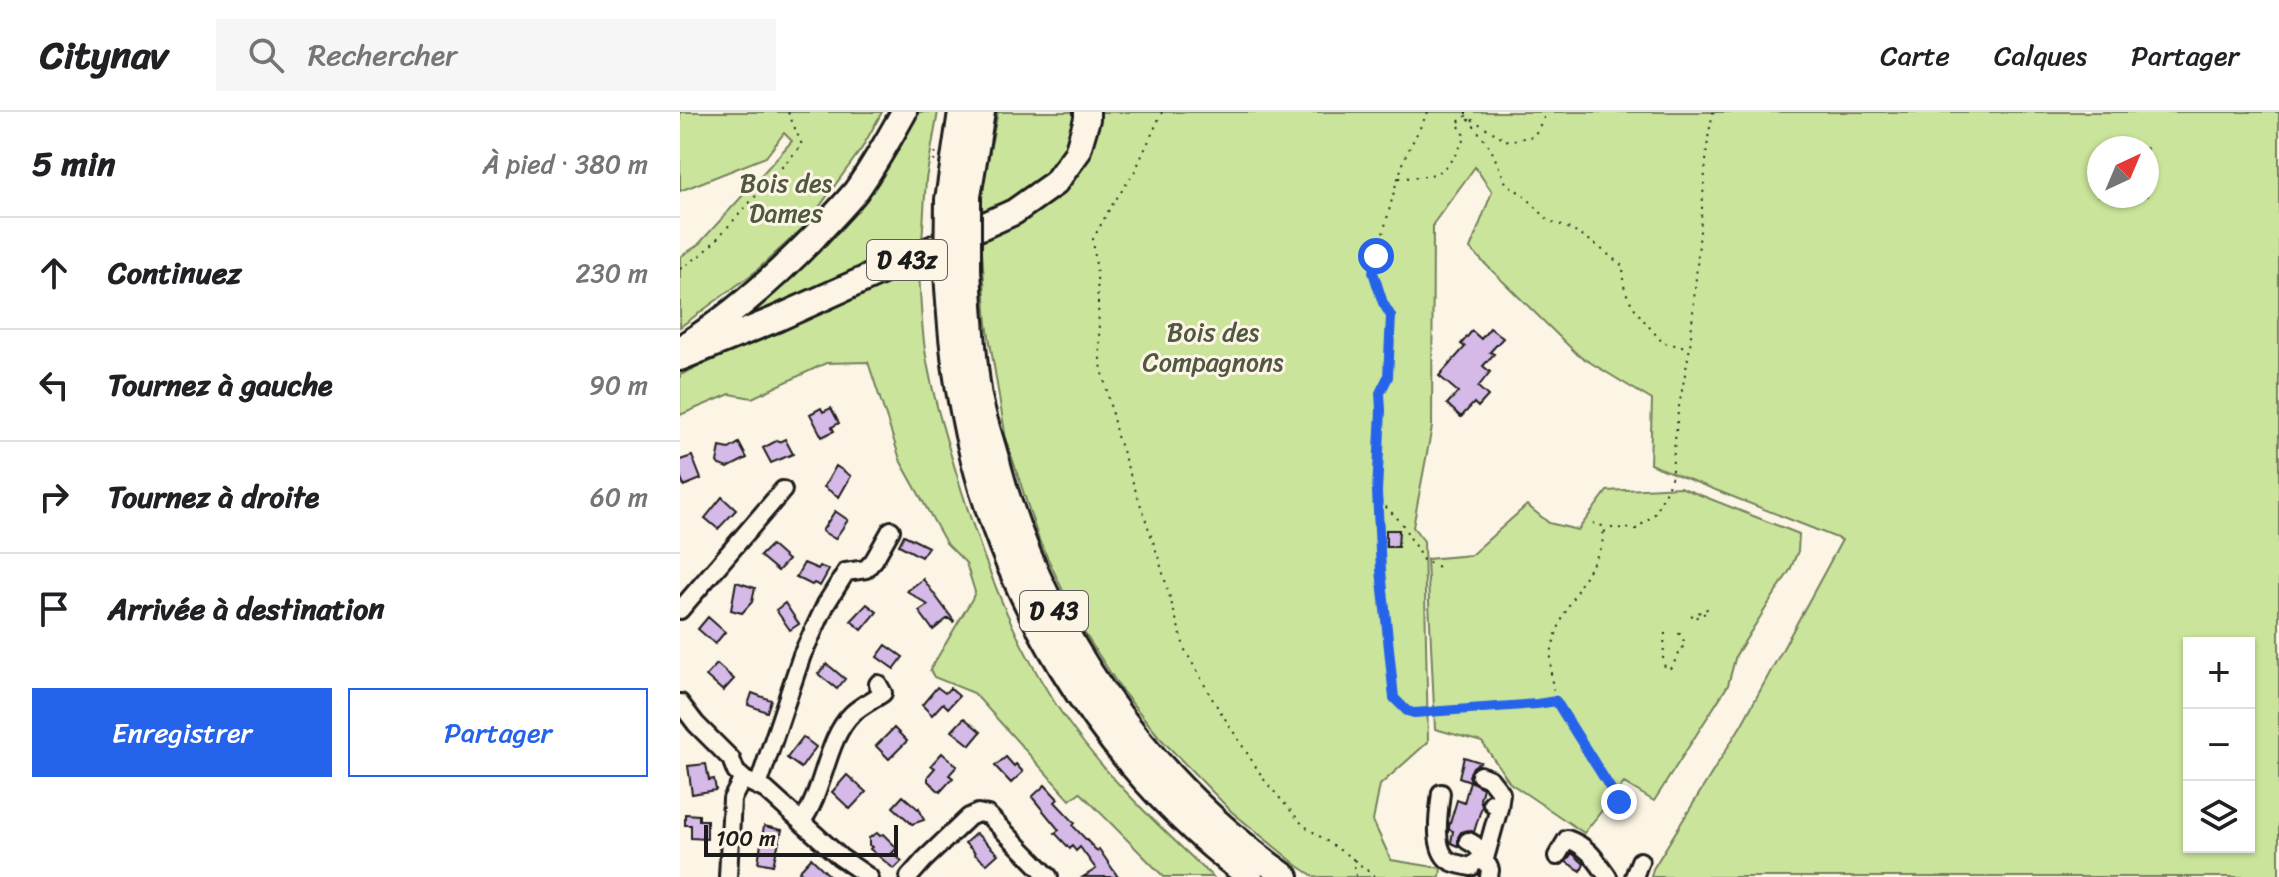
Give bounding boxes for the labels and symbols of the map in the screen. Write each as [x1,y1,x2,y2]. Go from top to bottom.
north arrow [2087,136,2159,208]
park label: Bois des Dames [740,160,833,236]
route start [1358,238,1394,274]
road number: D 43z [867,240,947,280]
park label: Bois des Compagnons [1143,309,1284,385]
road number: D 43 [1020,591,1088,631]
route end [1601,784,1637,820]
scale bar [704,821,898,857]

